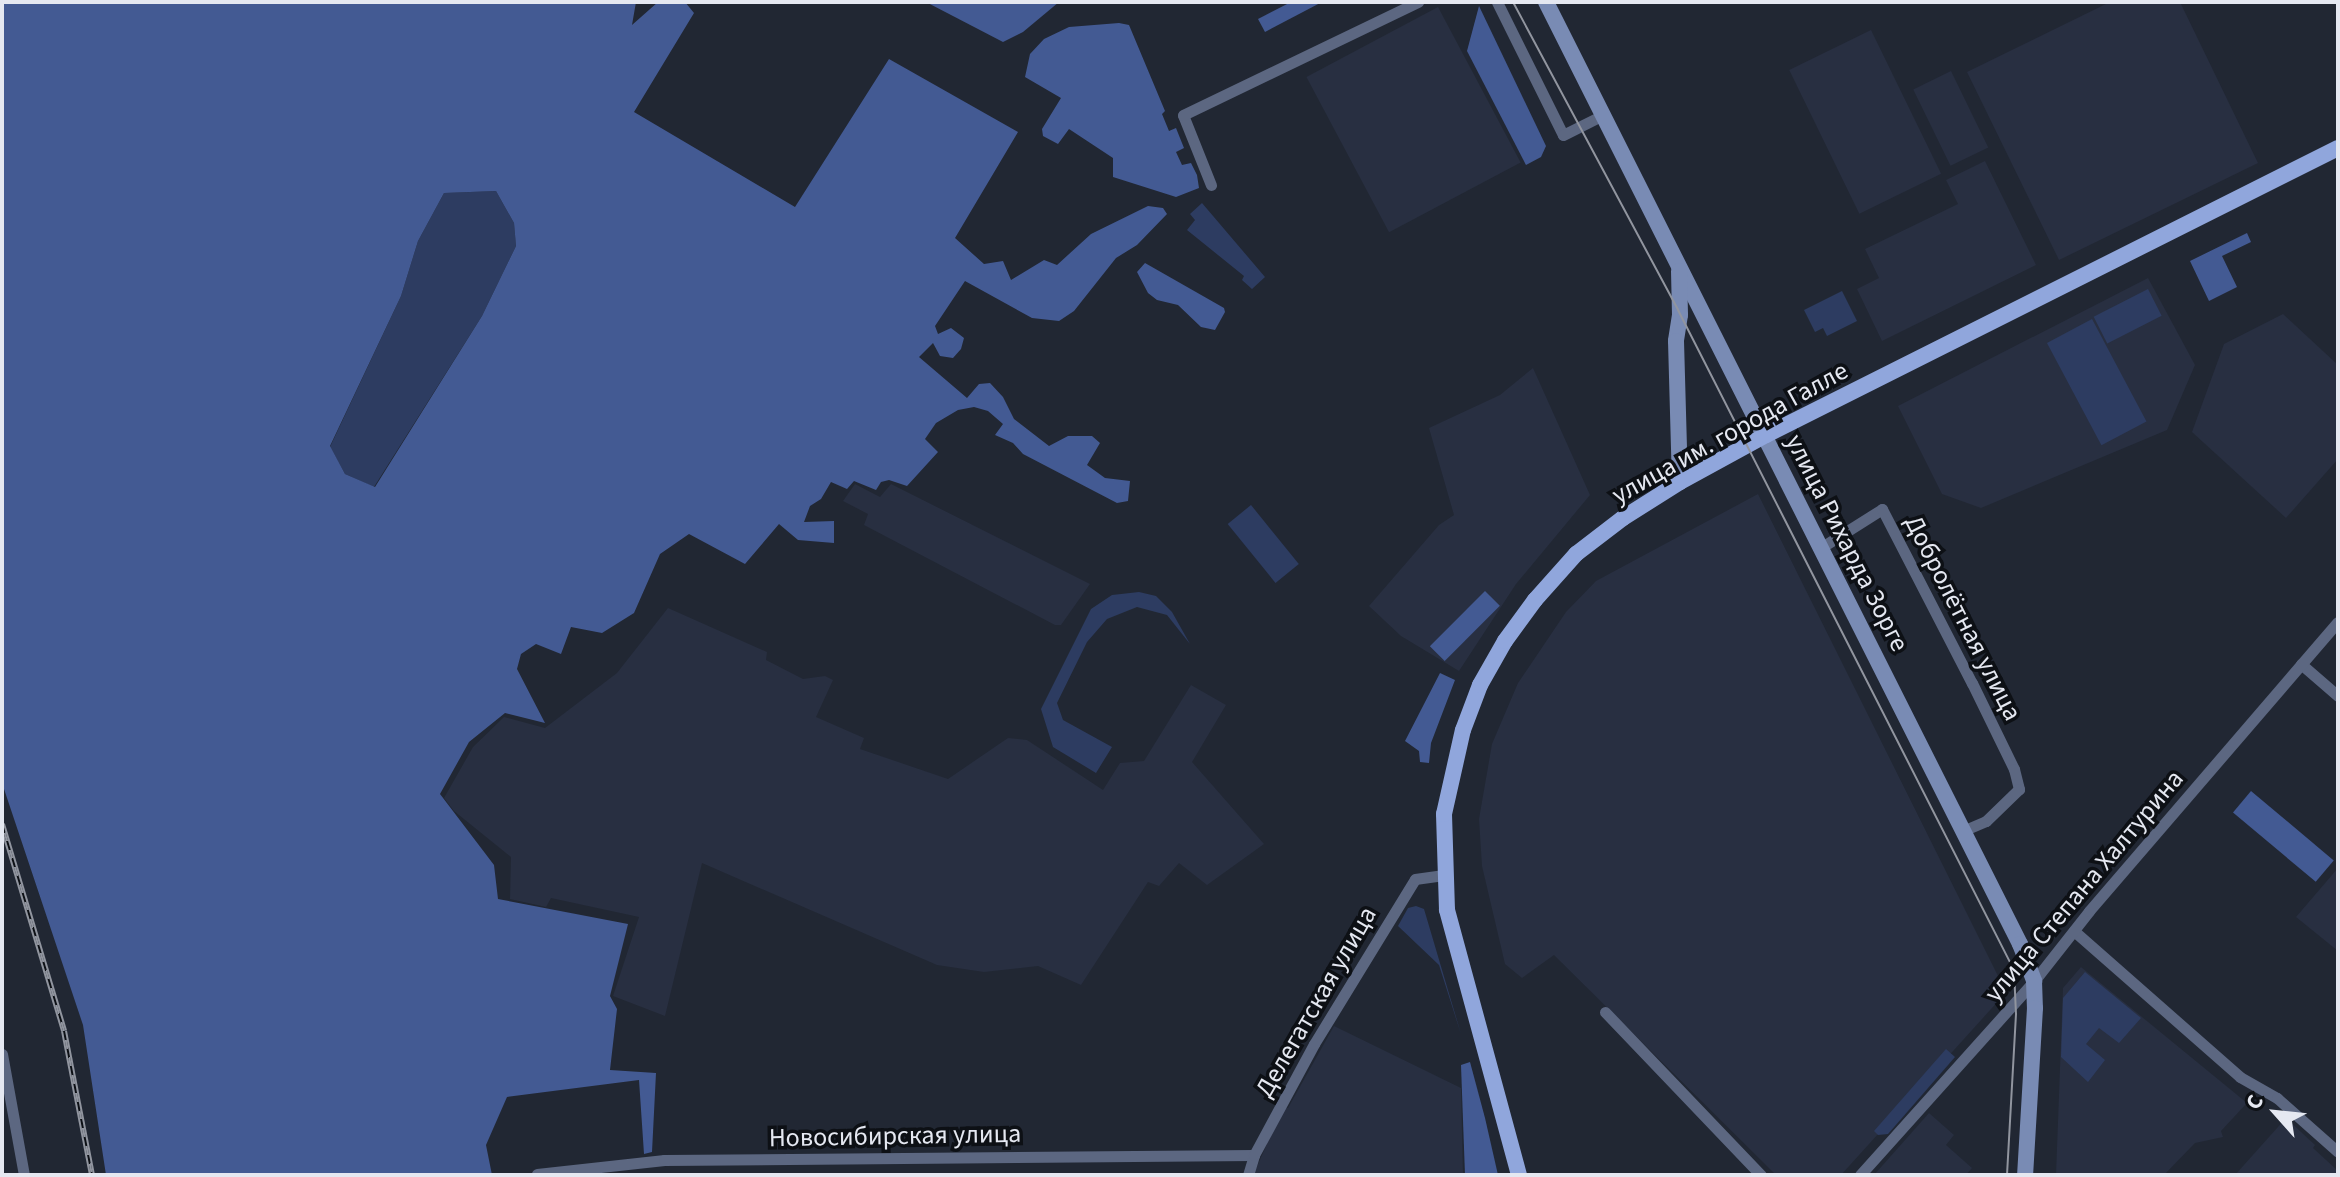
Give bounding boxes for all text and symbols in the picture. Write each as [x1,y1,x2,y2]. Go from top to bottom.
street label: улица им. города Галле [1607,355,1853,511]
street label: улица Рихарда Зорге [1779,429,1915,657]
street label: Добролётная улица [1898,510,2028,726]
street label: улица Степана Халтурина [1978,764,2190,1008]
street label: Делегатская улица [1249,901,1383,1103]
north arrow [2236,1073,2316,1153]
text: С [2237,1089,2272,1115]
street label: Новосибирская улица [769,1118,1021,1154]

